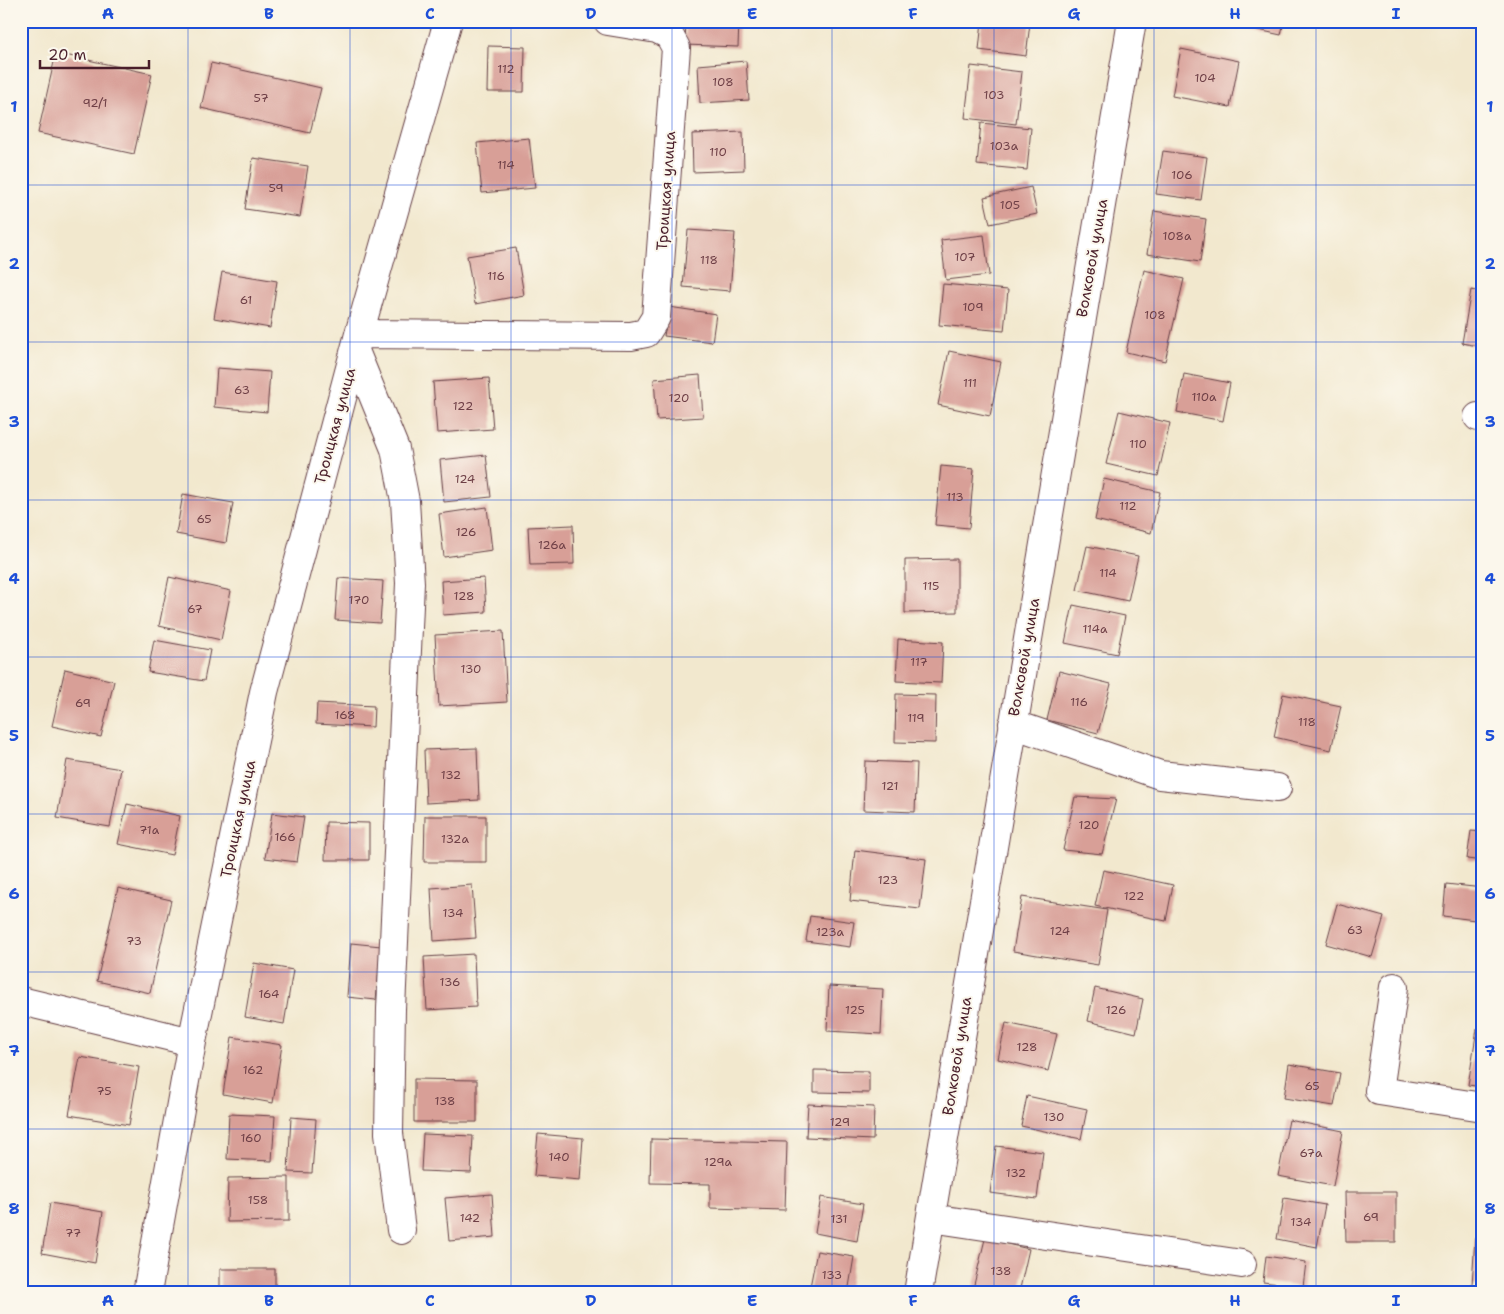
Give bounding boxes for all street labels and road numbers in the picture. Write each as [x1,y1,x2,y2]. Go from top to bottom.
street label: Троицкая улица [652,130,680,251]
street label: Волковой улица [1072,197,1112,319]
street label: Троицкая улица [310,365,360,486]
street label: Волковой улица [1004,596,1044,718]
street label: Троицкая улица [216,758,260,880]
street label: Волковой улица [938,995,976,1117]

